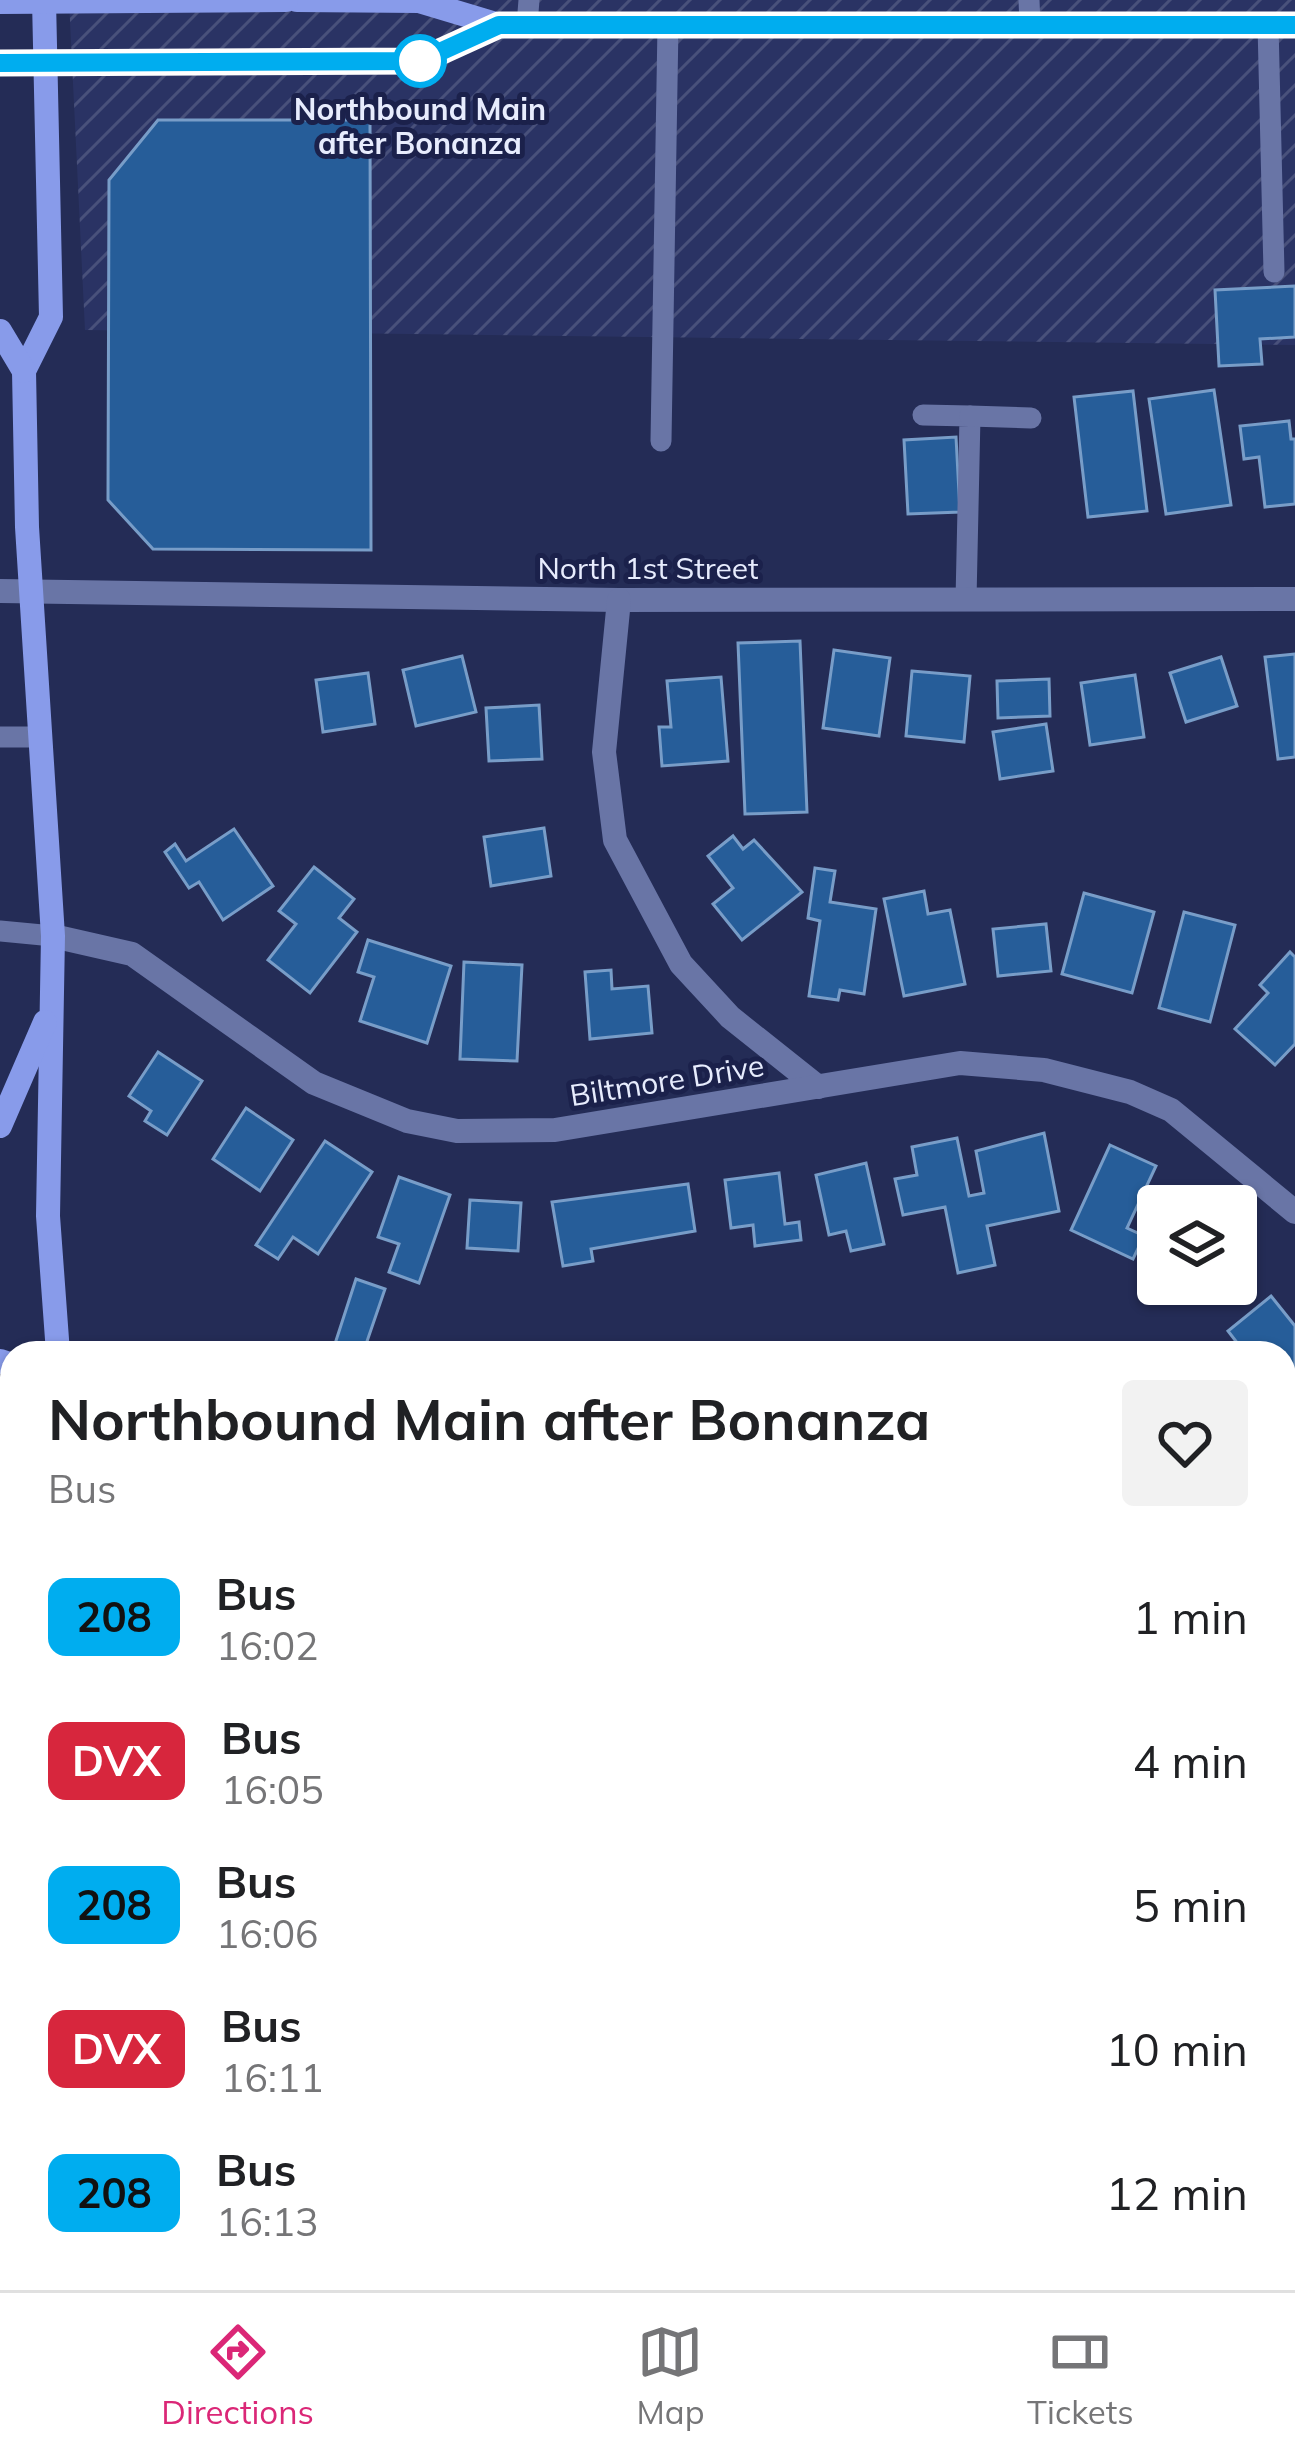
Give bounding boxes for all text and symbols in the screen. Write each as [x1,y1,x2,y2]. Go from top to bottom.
marker: Northbound Main after Bonanza [395,36,445,86]
place label: Northbound Main after Bonanza [294,90,546,162]
street label: North 1st Street [537,549,759,587]
street label: Biltmore Drive [567,1046,767,1114]
map controls [1137,1185,1257,1305]
button: layers [1137,1185,1257,1305]
button: heart [1122,1380,1248,1506]
text: Northbound Main after Bonanza [48,1383,930,1454]
text: Bus [48,1464,116,1513]
text: Bus [216,1565,296,1621]
text: 1 min [1133,1589,1248,1645]
text: 208 [76,1590,152,1643]
text: 16:02 [216,1621,319,1670]
text: Bus [221,1709,302,1765]
text: 4 min [1133,1733,1248,1789]
text: DVX [72,1734,161,1787]
text: 16:05 [221,1765,324,1814]
text: Bus [216,1853,296,1909]
text: 5 min [1133,1877,1248,1933]
text: 208 [76,1878,152,1931]
text: 16:06 [216,1909,319,1958]
text: Bus [221,1997,302,2053]
text: 10 min [1106,2021,1248,2077]
text: DVX [72,2022,161,2075]
text: 16:11 [221,2053,324,2102]
text: Bus [216,2141,296,2197]
text: 12 min [1106,2165,1248,2221]
text: 208 [76,2166,152,2219]
text: 16:13 [216,2197,319,2246]
tab: Directions [161,2319,314,2432]
tab: Map [637,2319,704,2432]
tab: Tickets [1027,2319,1134,2432]

